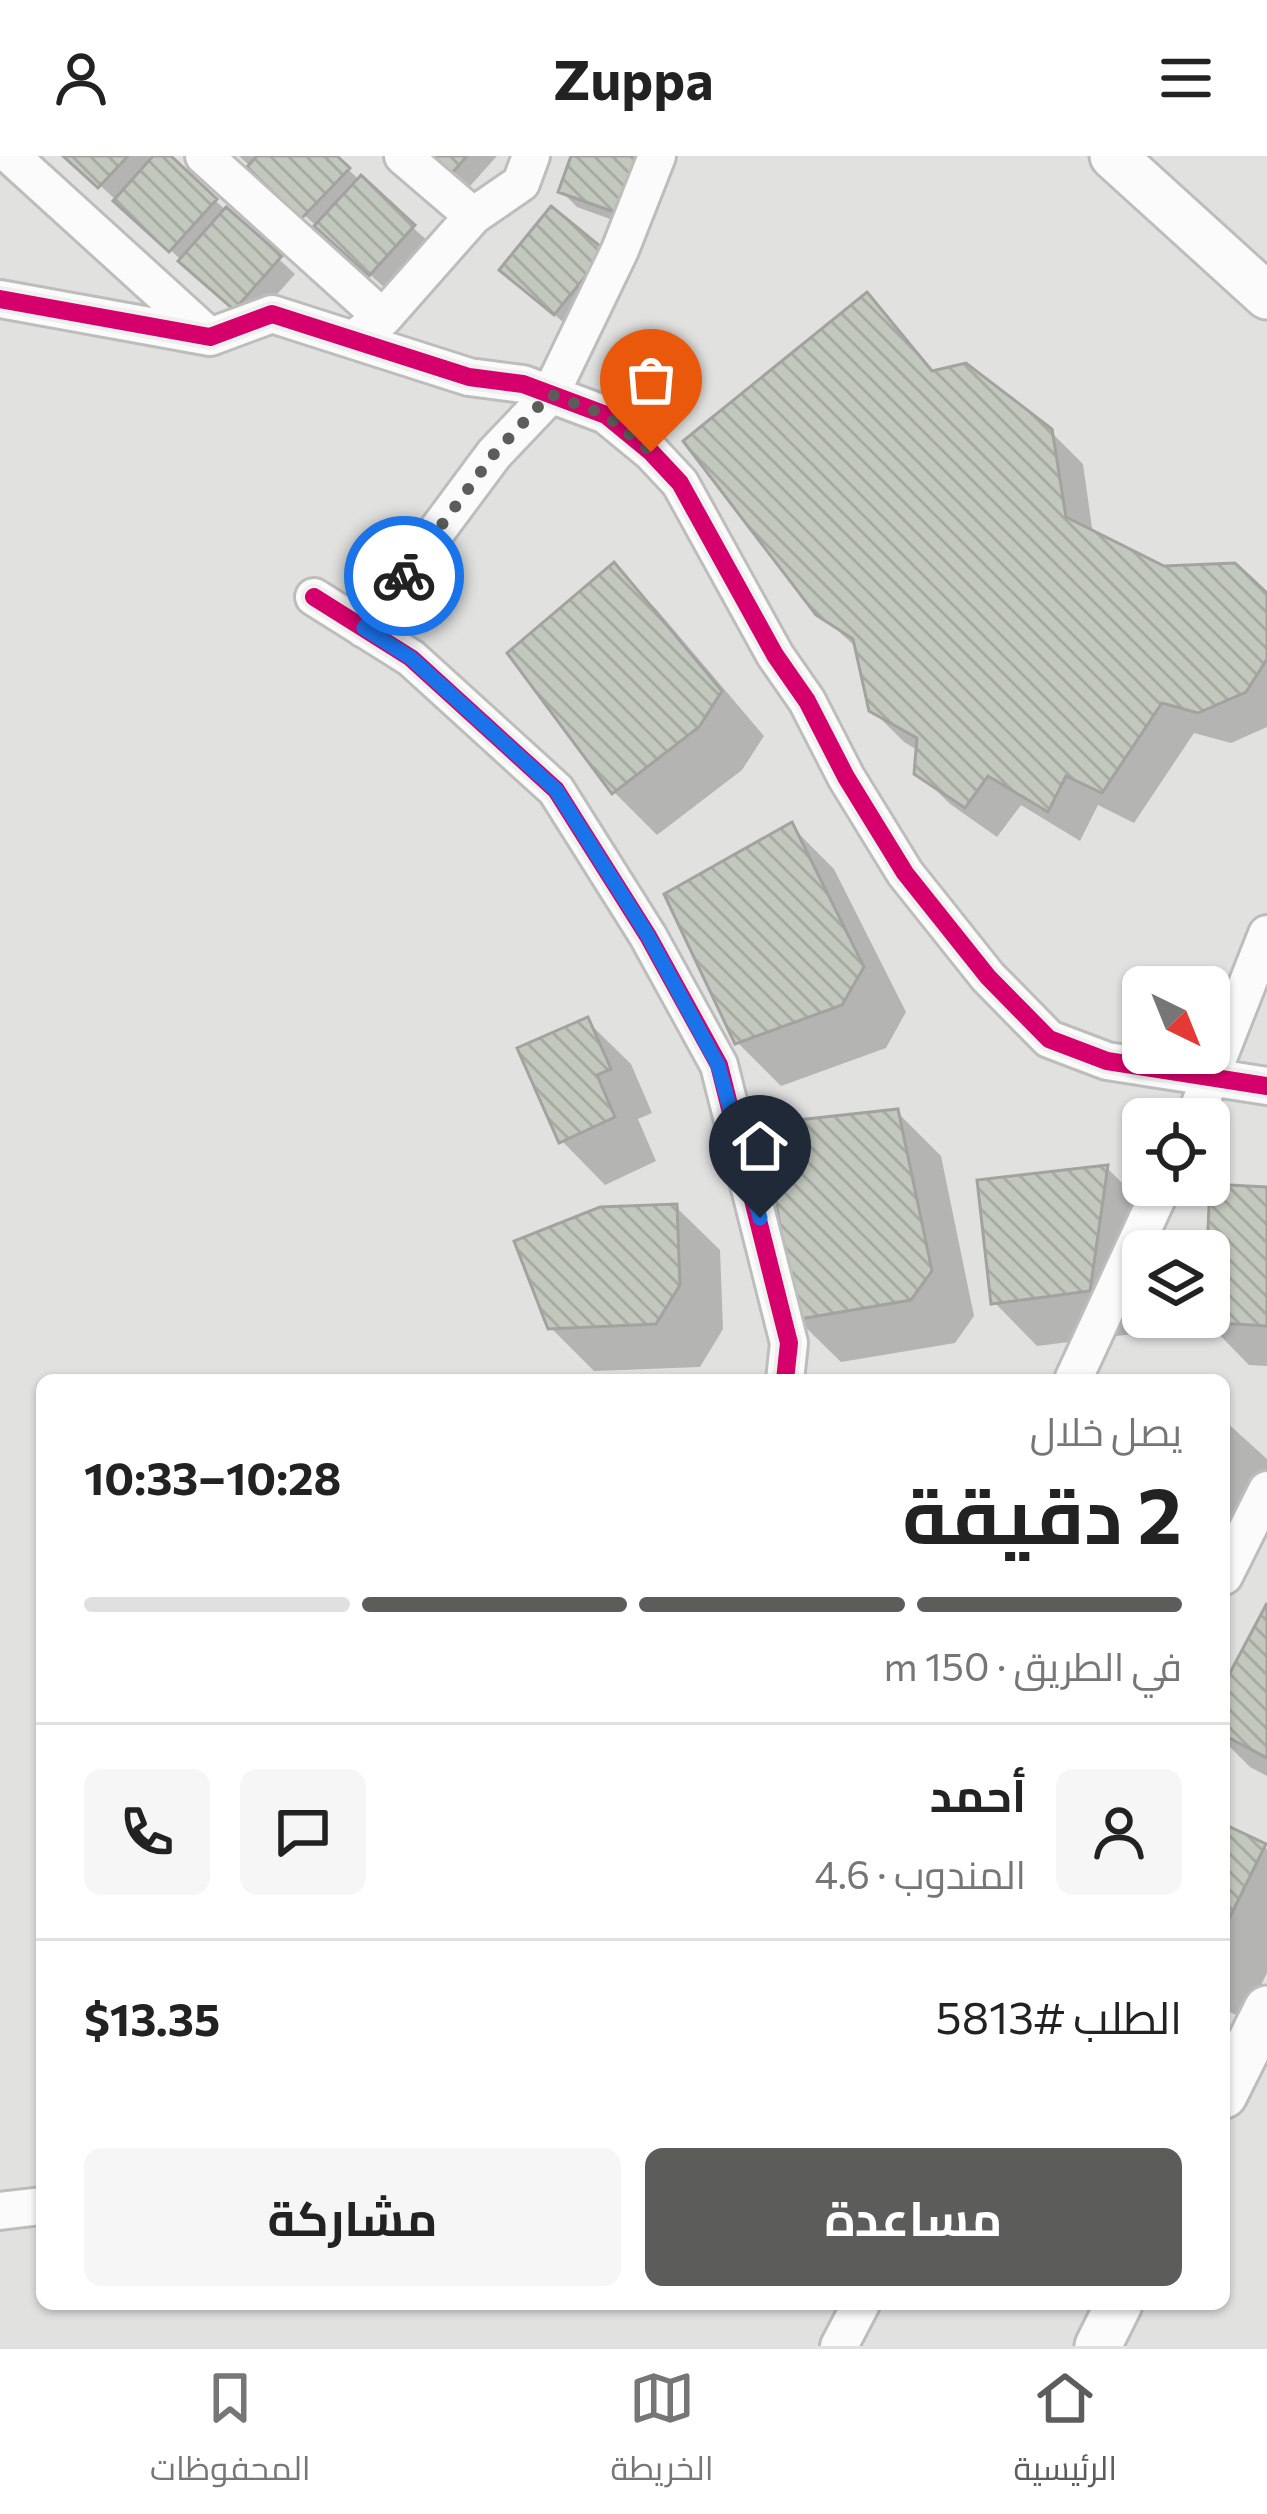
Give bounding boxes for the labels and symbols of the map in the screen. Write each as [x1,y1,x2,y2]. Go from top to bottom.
pin [600,329,702,452]
courier [344,516,464,636]
north arrow [1122,966,1230,1074]
pin [709,1095,811,1218]

